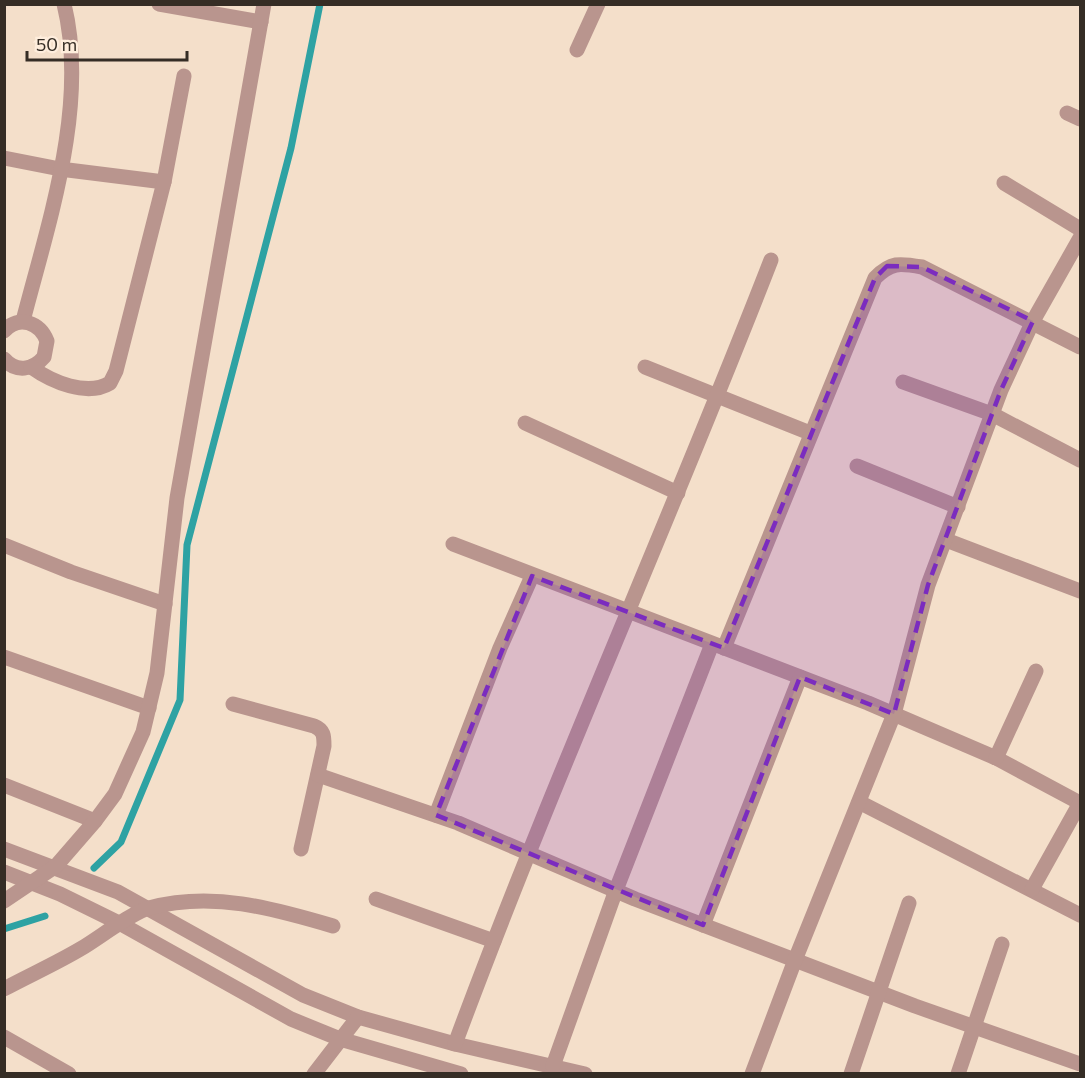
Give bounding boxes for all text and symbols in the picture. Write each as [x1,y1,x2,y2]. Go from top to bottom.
scale bar [27,24,188,62]
text: 50 m [36,33,77,55]

